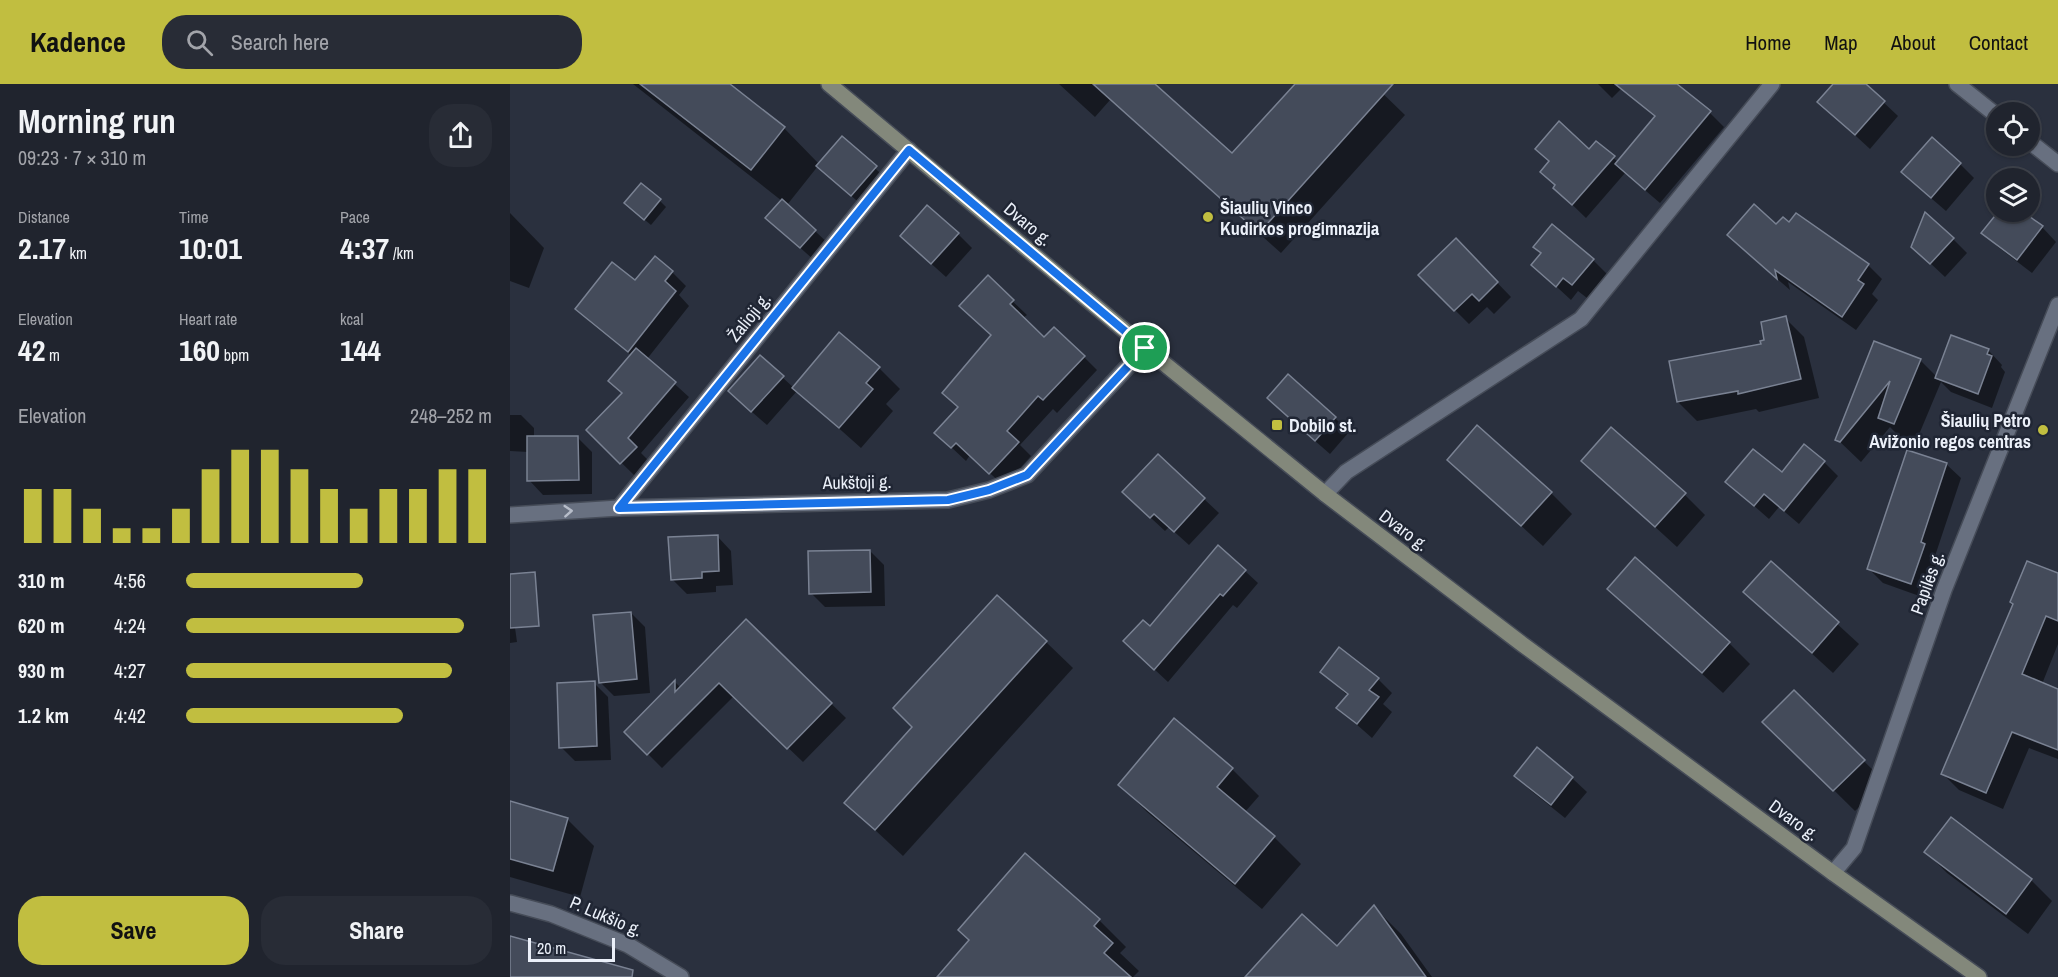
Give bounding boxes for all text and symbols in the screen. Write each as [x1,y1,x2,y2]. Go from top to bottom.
search box [162,15,582,69]
text: Kadence [30,23,126,61]
icon: search [183,26,216,59]
text: Search here [231,27,329,57]
text: Home [1745,28,1791,57]
text: Map [1824,28,1858,57]
text: About [1891,28,1936,57]
text: Contact [1969,28,2028,57]
text: Morning run [18,99,176,143]
map controls [1986,102,2040,222]
button: locate [1986,102,2040,156]
button: share [429,104,492,167]
text: 09:23 · 7 × 310 m [18,144,146,171]
button: layers [1986,168,2040,222]
place label: Šiaulių Vinco Kudirkos progimnazija [1220,195,1380,241]
street label: Dvaro g. [999,196,1057,252]
text: Distance [18,206,70,228]
text: Time [179,206,209,228]
text: Pace [340,206,370,228]
marker: Šiaulių Vinco Kudirkos progimnazija [1201,210,1215,224]
text: 2.17 [18,228,66,268]
text: 10:01 [179,228,242,268]
text: 4:37 [340,228,389,268]
text: km [66,242,87,264]
text: /km [389,242,414,264]
street label: Žalioji g. [721,287,777,347]
text: Elevation [18,308,73,330]
text: Heart rate [179,308,237,330]
text: kcal [340,308,363,330]
pin [1119,322,1170,373]
text: 42 [18,330,45,370]
text: 160 [179,330,220,370]
text: 144 [340,330,381,370]
icon: arrive [1128,331,1161,364]
text: m [45,344,60,366]
text: bpm [220,344,249,366]
text: Elevation [18,402,86,429]
text: 248–252 m [410,402,492,429]
place label: Šiaulių Petro Avižonio regos centras [1869,408,2031,454]
place label: Dobilo st. [1289,413,1356,438]
marker: Dobilo st. [1270,418,1284,432]
marker: Šiaulių Petro Avižonio regos centras [2036,423,2050,437]
street label: Aukštoji g. [821,469,892,495]
street label: Dvaro g. [1374,503,1434,557]
one-way arrow [564,505,573,518]
street label: Papilės g. [1904,548,1950,618]
text: 310 m [18,567,65,594]
text: 4:56 [114,567,146,594]
text: 620 m [18,612,65,639]
text: 4:24 [114,612,146,639]
text: 930 m [18,657,65,684]
text: 4:27 [114,657,146,684]
text: 1.2 km [18,702,69,729]
text: 4:42 [114,702,146,729]
street label: Dvaro g. [1764,793,1824,847]
street label: P. Lukšio g. [566,890,646,942]
button: Save [18,896,249,965]
button: Share [261,896,492,965]
scale bar [528,935,615,962]
text: 20 m [537,937,566,959]

